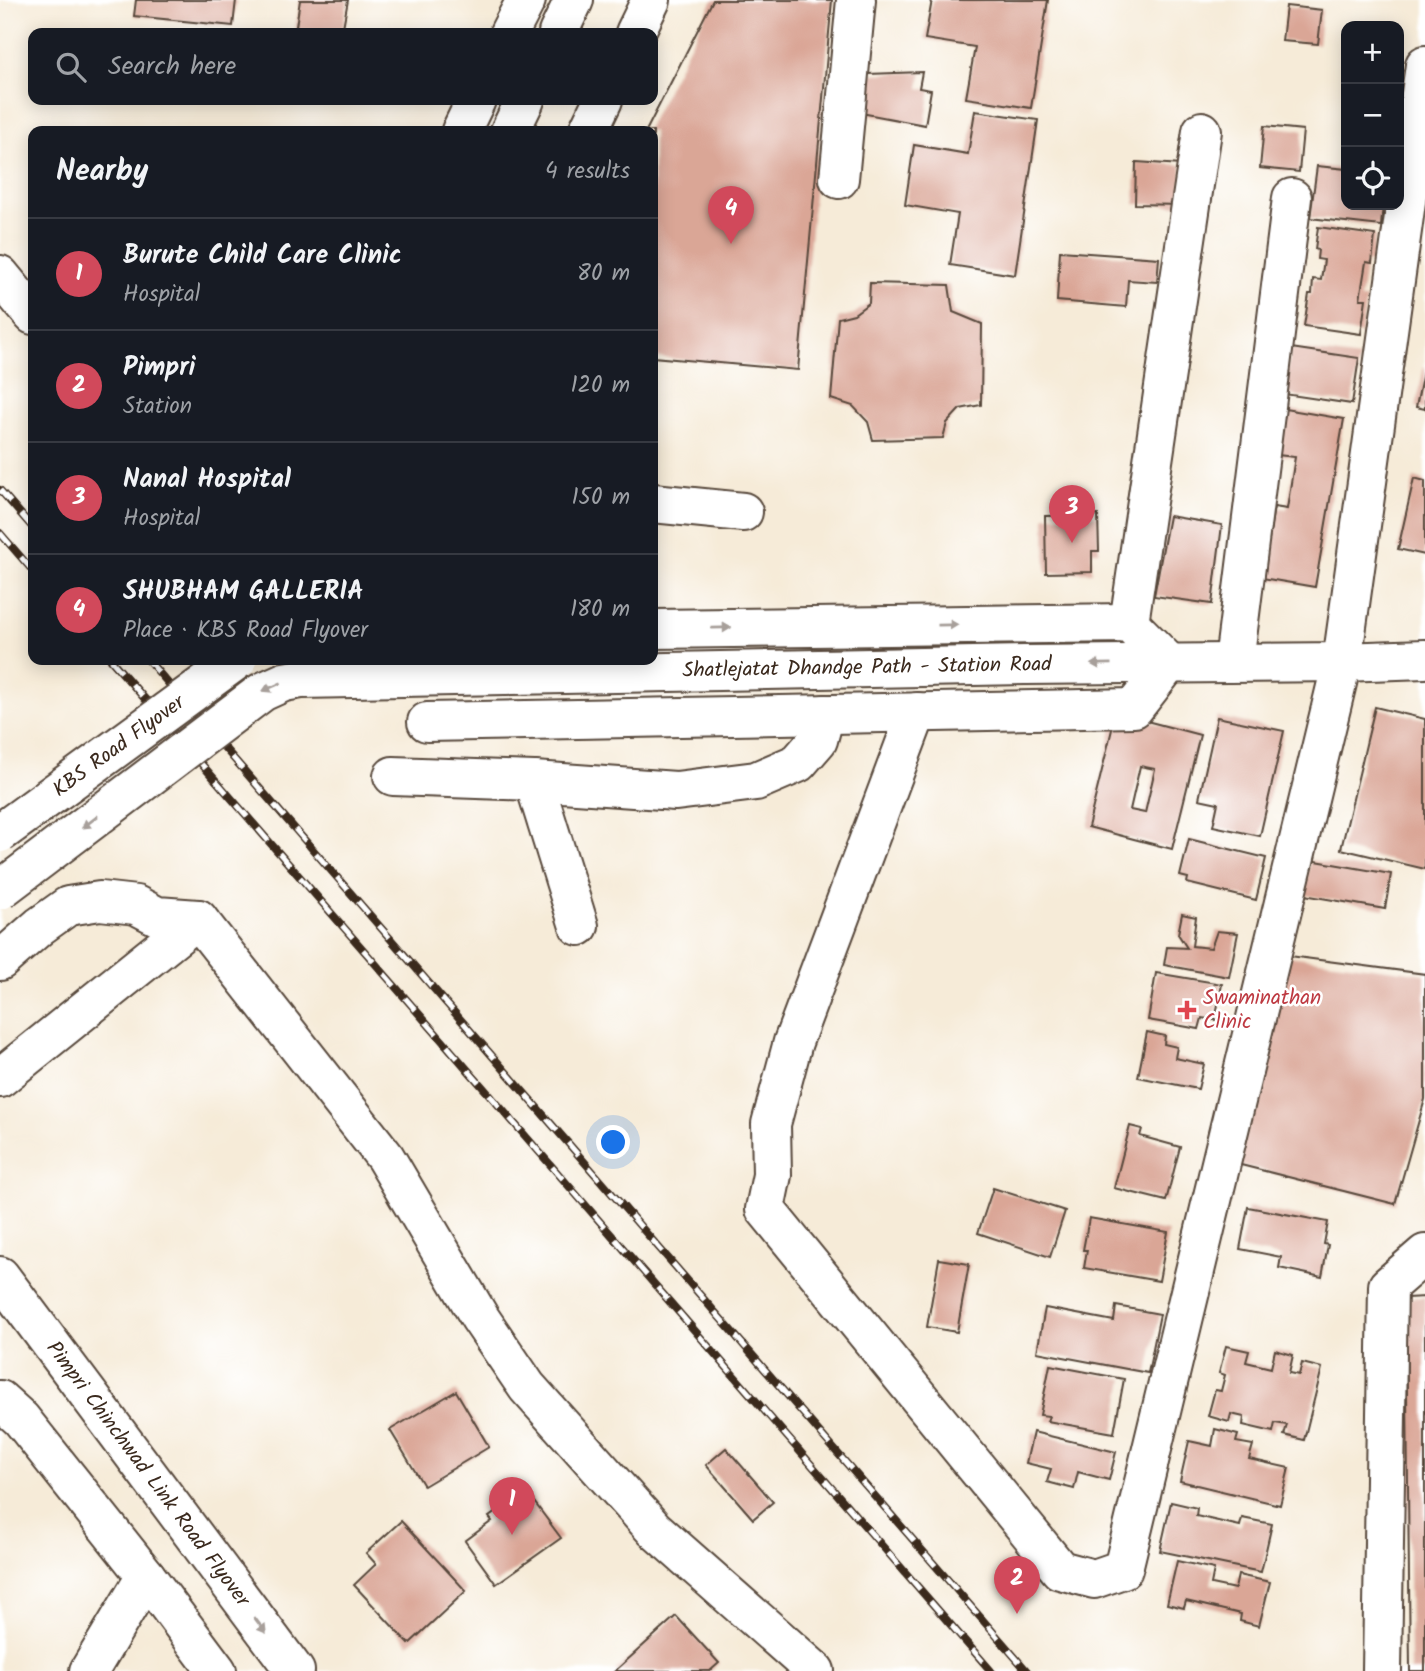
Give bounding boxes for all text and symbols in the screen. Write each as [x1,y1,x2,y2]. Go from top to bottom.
map controls [1341,21,1404,210]
button: + [1341,21,1404,84]
search box [28,28,658,105]
text: Search here [108,46,236,88]
icon: search [52,48,90,86]
button: − [1341,84,1404,147]
button: locate [1341,147,1404,210]
text: Nearby [56,148,148,196]
text: 4 results [545,154,630,190]
pin: 4 [708,186,754,244]
text: Burute Child Care Clinic [123,235,402,277]
text: 1 [76,256,82,292]
text: 80 m [577,256,630,292]
text: Hospital [123,277,200,313]
text: Pimpri [123,347,196,389]
text: 2 [72,368,86,404]
text: 120 m [570,368,630,404]
text: Station [123,389,192,425]
text: Nanal Hospital [123,459,291,501]
text: 3 [73,480,85,516]
text: 150 m [571,480,630,516]
pin: 3 [1049,485,1095,543]
text: Hospital [123,501,200,537]
text: SHUBHAM GALLERIA [123,571,364,613]
text: 4 [73,592,85,628]
text: 180 m [570,592,630,628]
text: Place · KBS Road Flyover [123,613,368,649]
one-way arrow [938,619,960,631]
one-way arrow [710,622,732,634]
street label: Shatlejatat Dhandge Path - Station Road [682,648,1053,688]
one-way arrow [1089,658,1111,670]
one-way arrow [262,681,282,693]
street label: KBS Road Flyover [46,686,193,806]
one-way arrow [81,815,99,830]
place label: Swaminathan Clinic [1203,982,1321,1039]
marker: Swaminathan Clinic [1177,1000,1197,1020]
your location [596,1125,630,1159]
street label: Pimpri Chinchwad Link Road Flyover [38,1334,259,1615]
pin: 1 [489,1477,535,1535]
pin: 2 [994,1556,1040,1614]
one-way arrow [253,1616,267,1634]

